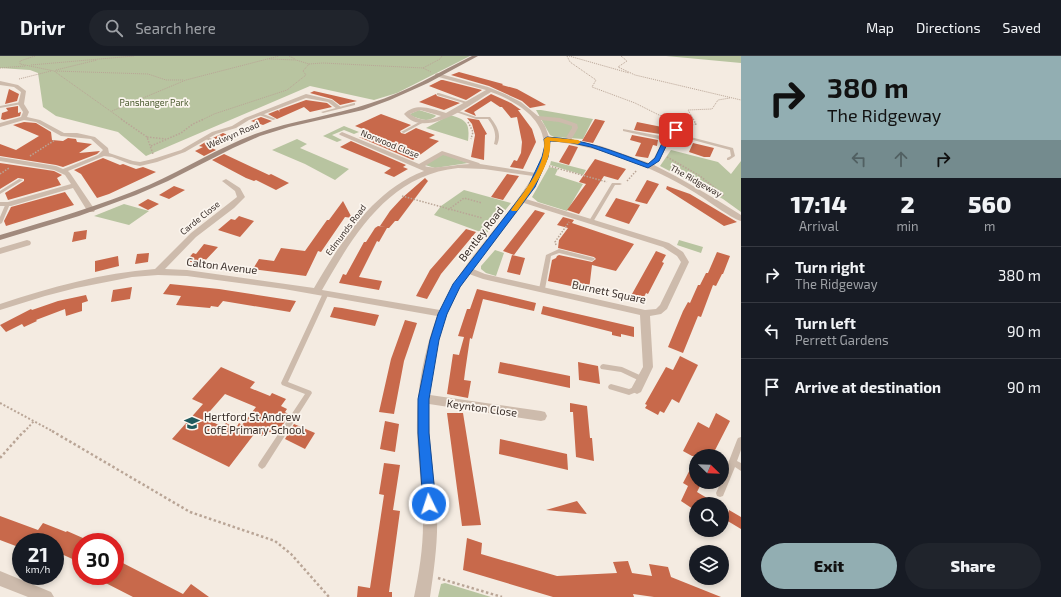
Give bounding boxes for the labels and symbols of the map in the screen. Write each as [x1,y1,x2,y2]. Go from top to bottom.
park label: Panshanger Park [119,97,189,108]
pin [659,113,693,147]
street label: Welwyn Road [205,119,261,151]
street label: Norwood Close [359,127,421,160]
street label: The Ridgeway [669,162,724,199]
street label: Carde Close [178,198,222,237]
street label: Edmunds Road [323,202,368,257]
street label: Bentley Road [455,204,506,264]
street label: Calton Avenue [186,255,258,276]
street label: Burnett Square [571,277,647,306]
street label: Keynton Close [446,396,518,419]
place label: Hertford St Andrew CofE Primary School [204,410,305,436]
school or university icon: Hertford St Andrew CofE Primary School [183,414,201,432]
north arrow [689,449,729,489]
position arrow [408,483,450,525]
speed limit sign: 30 [72,533,124,585]

